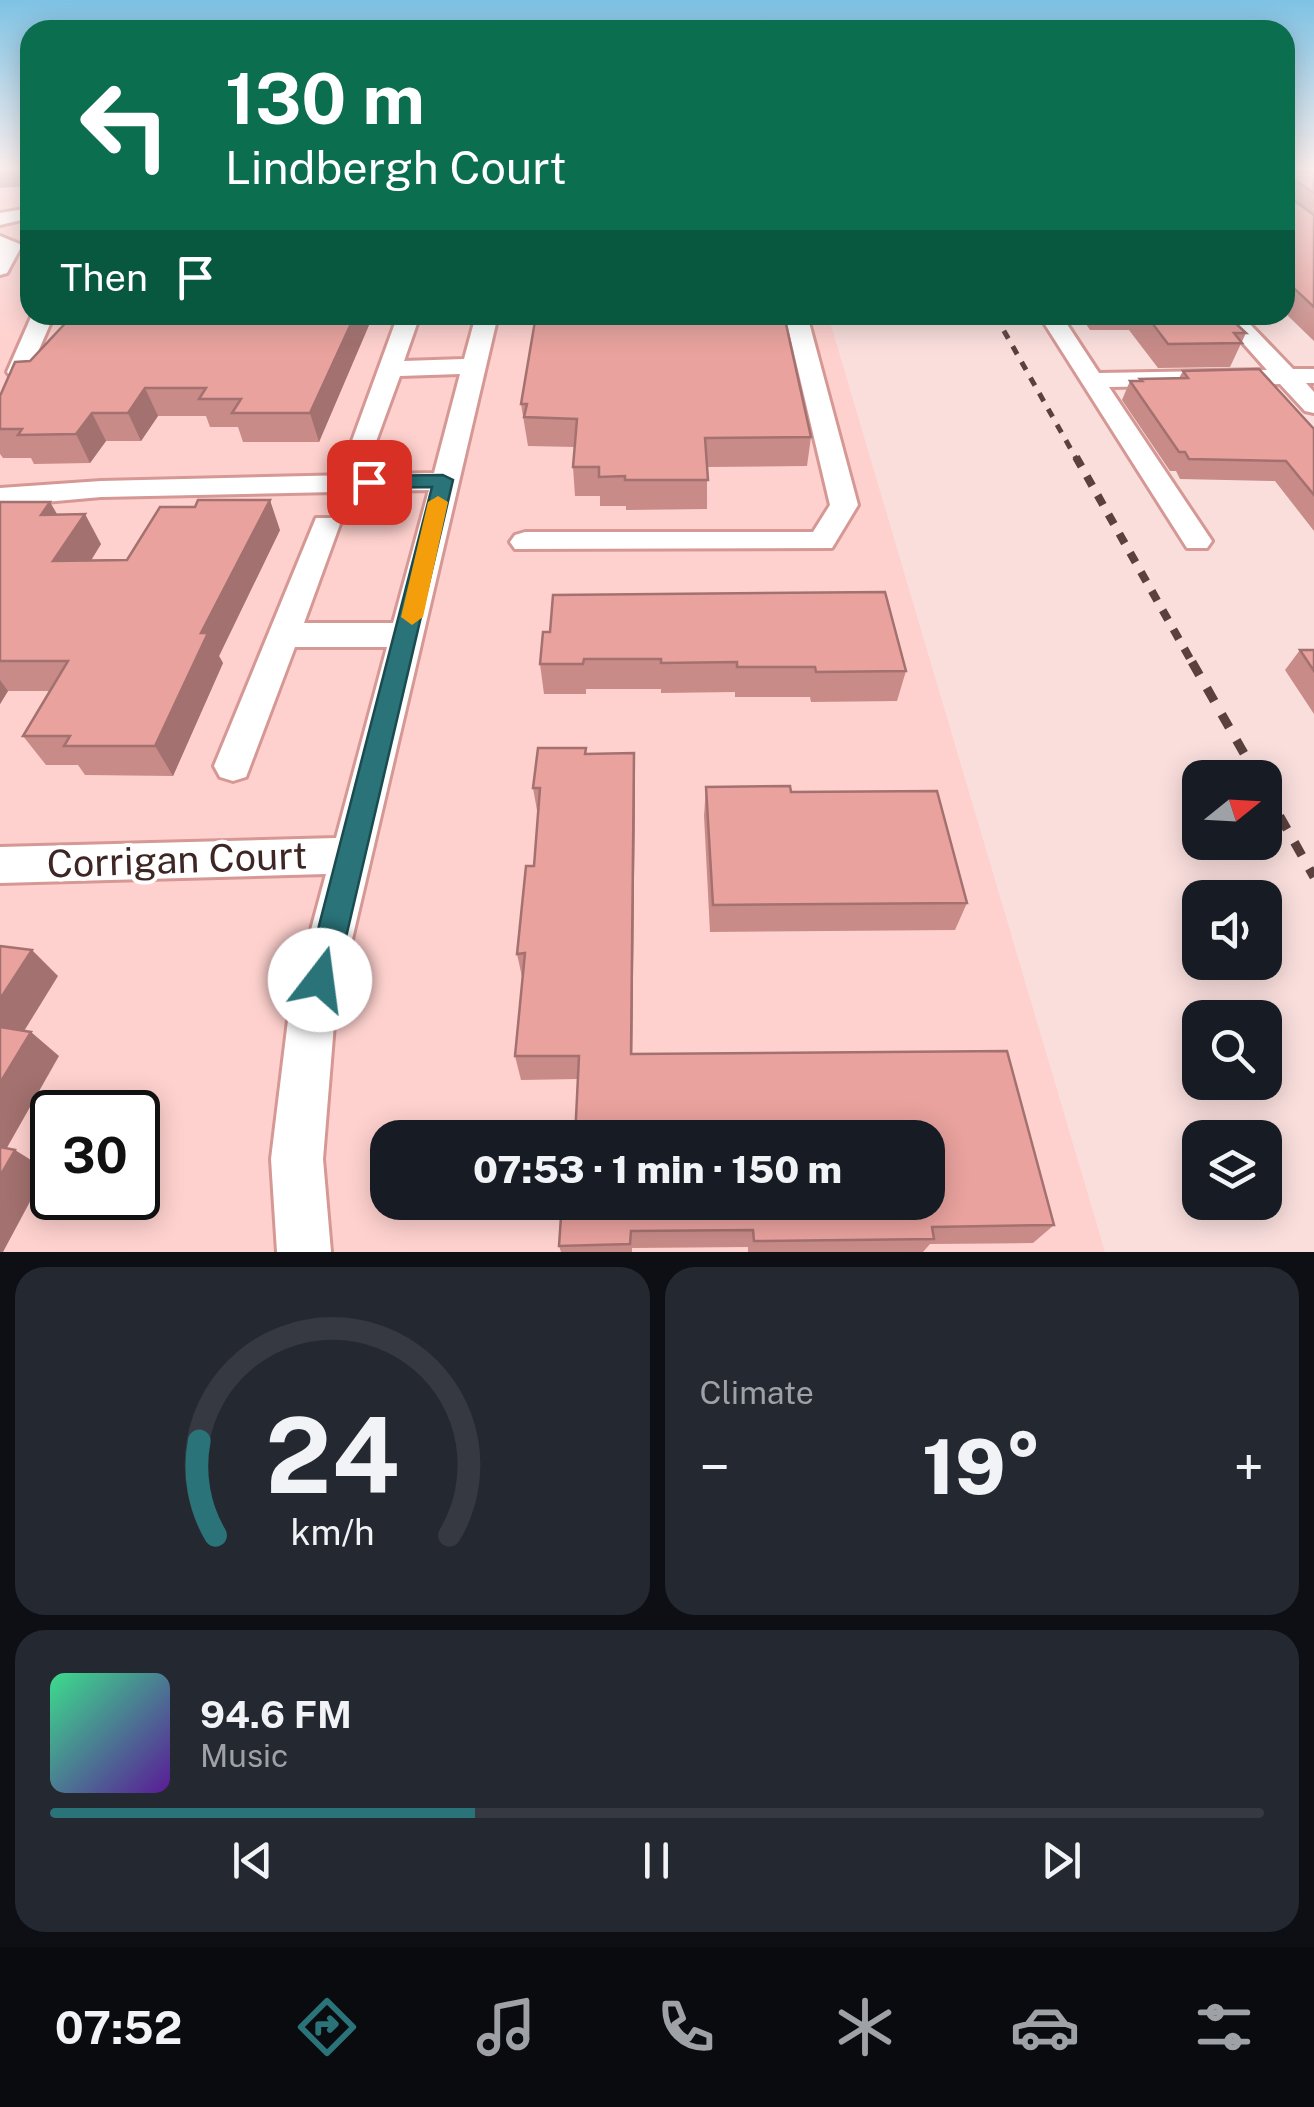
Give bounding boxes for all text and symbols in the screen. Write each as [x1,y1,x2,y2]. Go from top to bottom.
text: 130 m [225,57,425,140]
icon: left [60,60,190,190]
text: Lindbergh Court [225,141,567,194]
icon: arrive [168,250,223,305]
text: Then [60,255,148,300]
pin [327,440,412,525]
icon: arrive [342,455,397,510]
north arrow [1182,760,1282,860]
map controls [1182,760,1282,1220]
street label: Corrigan Court [46,832,308,887]
button: sound [1182,880,1282,980]
position arrow [268,928,372,1032]
button: search [1182,1000,1282,1100]
speed limit sign: 30 [30,1090,160,1220]
button: layers [1182,1120,1282,1220]
text: 07:53 · 1 min · 150 m [473,1147,842,1192]
text: Climate [700,1374,814,1411]
text: 24 [265,1394,399,1516]
text: 19° [922,1423,1041,1511]
text: − [700,1435,730,1499]
text: + [1234,1435,1264,1499]
text: km/h [290,1511,374,1553]
text: 94.6 FM [200,1692,352,1737]
text: Music [200,1737,288,1774]
icon: previous [225,1833,280,1888]
icon: pause [629,1833,684,1888]
icon: next [1034,1833,1089,1888]
icon: directions [292,1992,362,2062]
icon: music [471,1992,541,2062]
icon: phone [651,1992,721,2062]
icon: climate [830,1992,900,2062]
icon: car [1010,1992,1080,2062]
icon: filters [1189,1992,1259,2062]
text: 07:52 [55,2001,182,2054]

